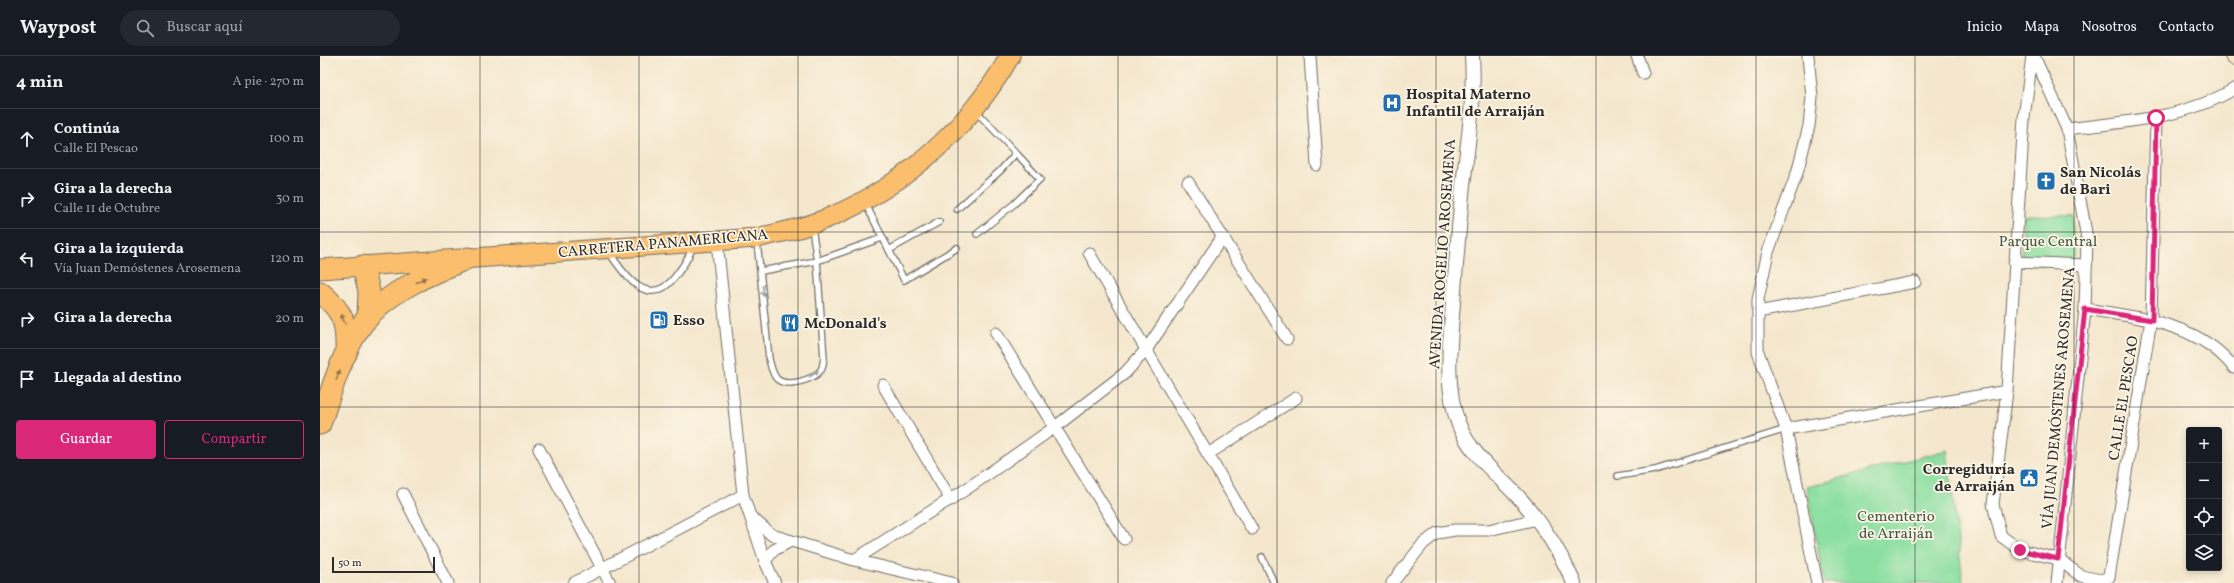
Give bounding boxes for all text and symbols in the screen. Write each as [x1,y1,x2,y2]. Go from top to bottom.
search box [120,10,400,46]
text: Waypost [20,15,96,41]
icon: search [134,17,156,39]
text: Buscar aquí [166,17,243,38]
text: Inicio [1967,18,2002,37]
text: Mapa [2024,18,2059,37]
text: Nosotros [2081,18,2137,37]
text: Contacto [2159,18,2214,37]
text: 4 min [16,71,63,94]
text: A pie · 270 m [233,73,304,91]
place label: Hospital Materno Infantil de Arraiján [1406,85,1545,123]
hospital icon: Hospital Materno Infantil de Arraiján [1381,92,1403,114]
route start [2147,109,2165,127]
text: Continúa [54,119,120,140]
icon: ahead [16,128,38,150]
text: 100 m [269,130,304,148]
street label: AVENIDA ROGELIO AROSEMENA [1425,138,1462,370]
text: Calle El Pescao [54,140,138,158]
place label: San Nicolás de Bari [2060,163,2141,201]
church icon: San Nicolás de Bari [2035,170,2057,192]
text: Gira a la derecha [54,179,172,200]
icon: right [16,188,38,210]
text: 30 m [276,190,304,208]
text: Calle 11 de Octubre [54,200,160,218]
street label: CARRETERA PANAMERICANA [557,225,769,264]
park label: Parque Central [1999,232,2097,253]
text: Gira a la izquierda [54,239,184,260]
icon: left [16,248,38,270]
text: 120 m [270,250,304,268]
text: Vía Juan Demóstenes Arosemena [54,260,241,278]
street label: VÍA JUAN DEMÓSTENES AROSEMENA [2038,266,2081,530]
one-way arrow [415,276,426,283]
one-way arrow [760,285,766,297]
icon: right [16,308,38,330]
text: Gira a la derecha [54,308,172,329]
fuel station icon: Esso [648,309,670,331]
text: 20 m [275,310,304,328]
place label: Esso [673,311,705,332]
restaurant icon: McDonald's [779,312,801,334]
one-way arrow [339,313,345,325]
place label: McDonald's [804,314,887,335]
street label: CALLE EL PESCAO [2104,334,2145,462]
icon: arrive [16,368,38,390]
text: Llegada al destino [54,368,182,389]
one-way arrow [336,368,342,380]
one-way arrow [809,370,820,378]
button: Guardar [16,420,156,459]
button: Compartir [164,420,304,459]
map controls [2186,427,2222,571]
button: + [2186,427,2222,463]
place label: Corregiduría de Arraiján [1923,460,2015,498]
button: − [2186,463,2222,499]
public building icon: Corregiduría de Arraiján [2018,467,2040,489]
button: locate [2186,499,2222,535]
park label: Cementerio de Arraiján [1857,507,1935,545]
button: layers [2186,535,2222,571]
route end [2011,541,2029,559]
scale bar [332,555,435,574]
text: 50 m [338,556,362,571]

